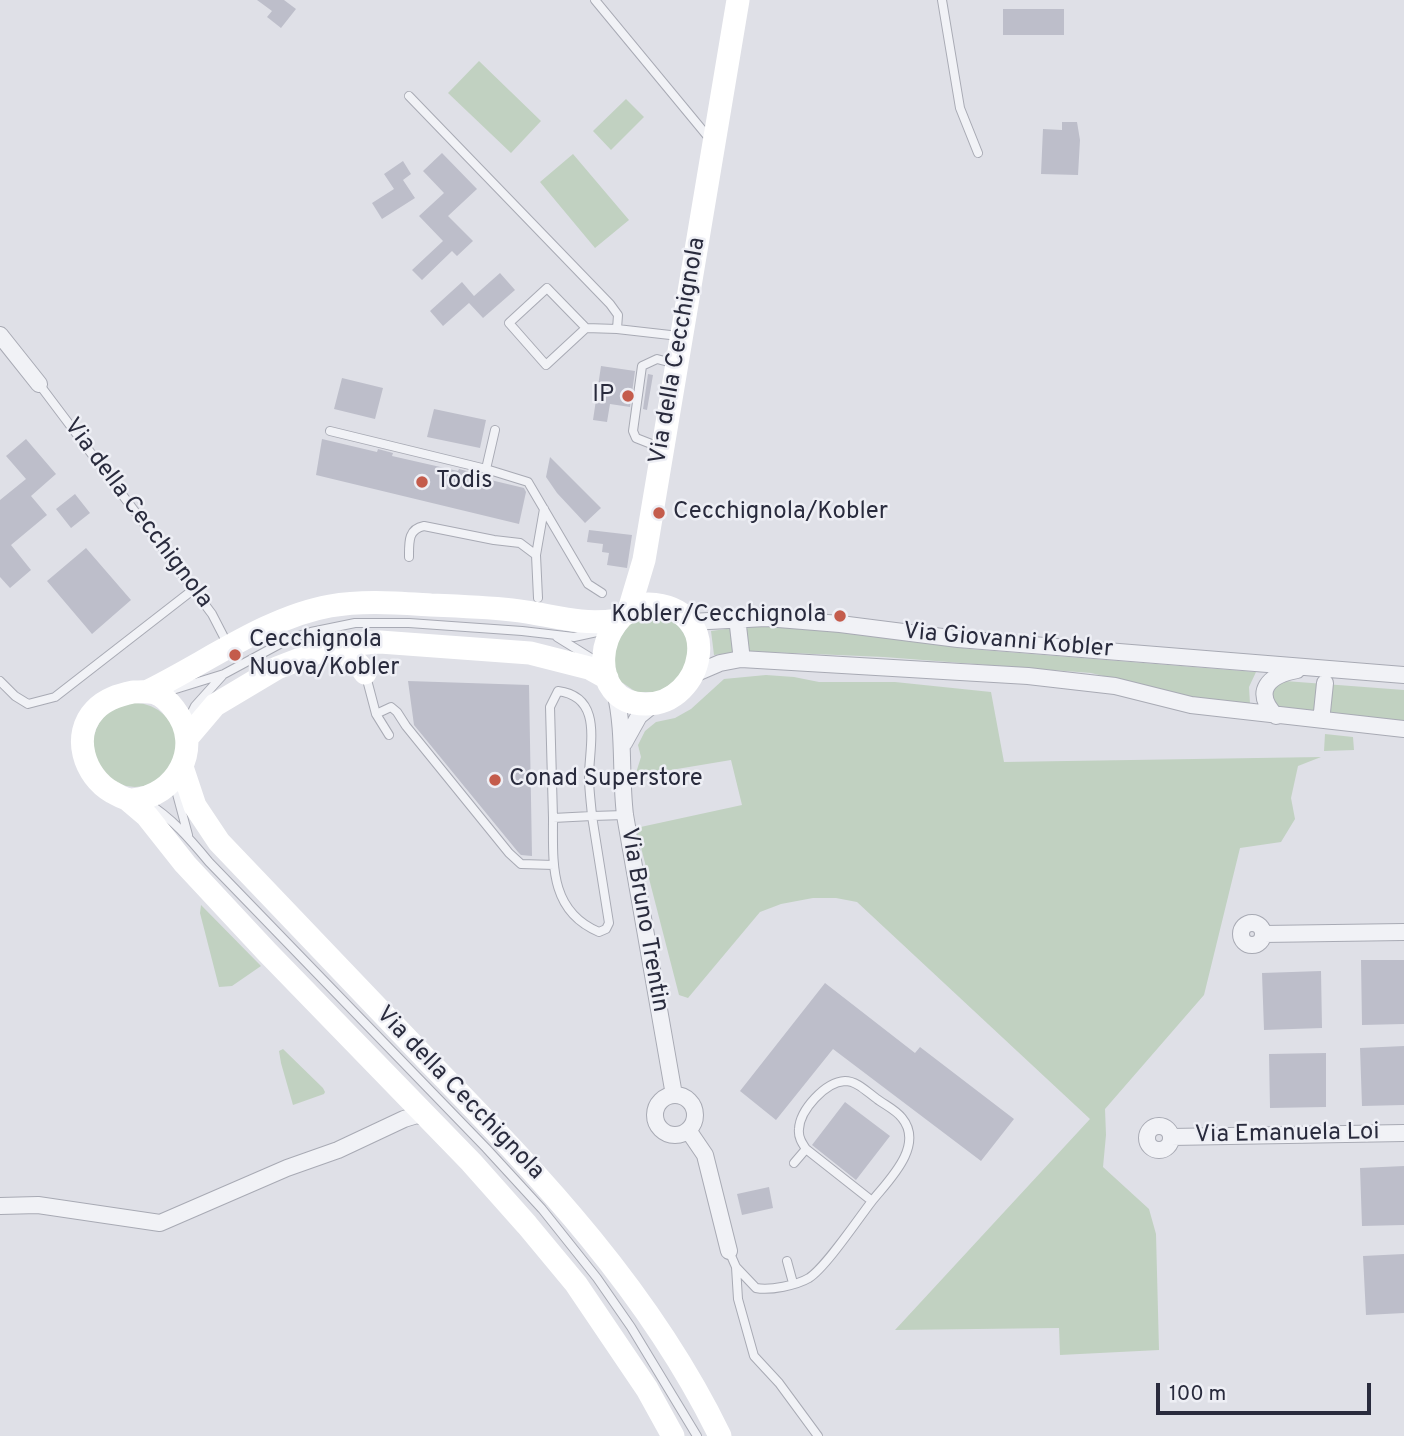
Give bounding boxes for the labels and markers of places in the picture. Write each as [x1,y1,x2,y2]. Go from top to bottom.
place label: IP [592,382,614,410]
marker: IP [620,388,636,404]
place label: Todis [436,468,492,496]
marker: Todis [414,474,430,490]
place label: Cecchignola/Kobler [673,499,888,527]
marker: Cecchignola/Kobler [651,505,667,521]
place label: Kobler/Cecchignola [611,602,826,630]
marker: Kobler/Cecchignola [832,608,848,624]
place label: Cecchignola Nuova/Kobler [249,627,400,683]
marker: Cecchignola Nuova/Kobler [227,647,243,663]
place label: Conad Superstore [509,766,703,794]
marker: Conad Superstore [487,772,503,788]

